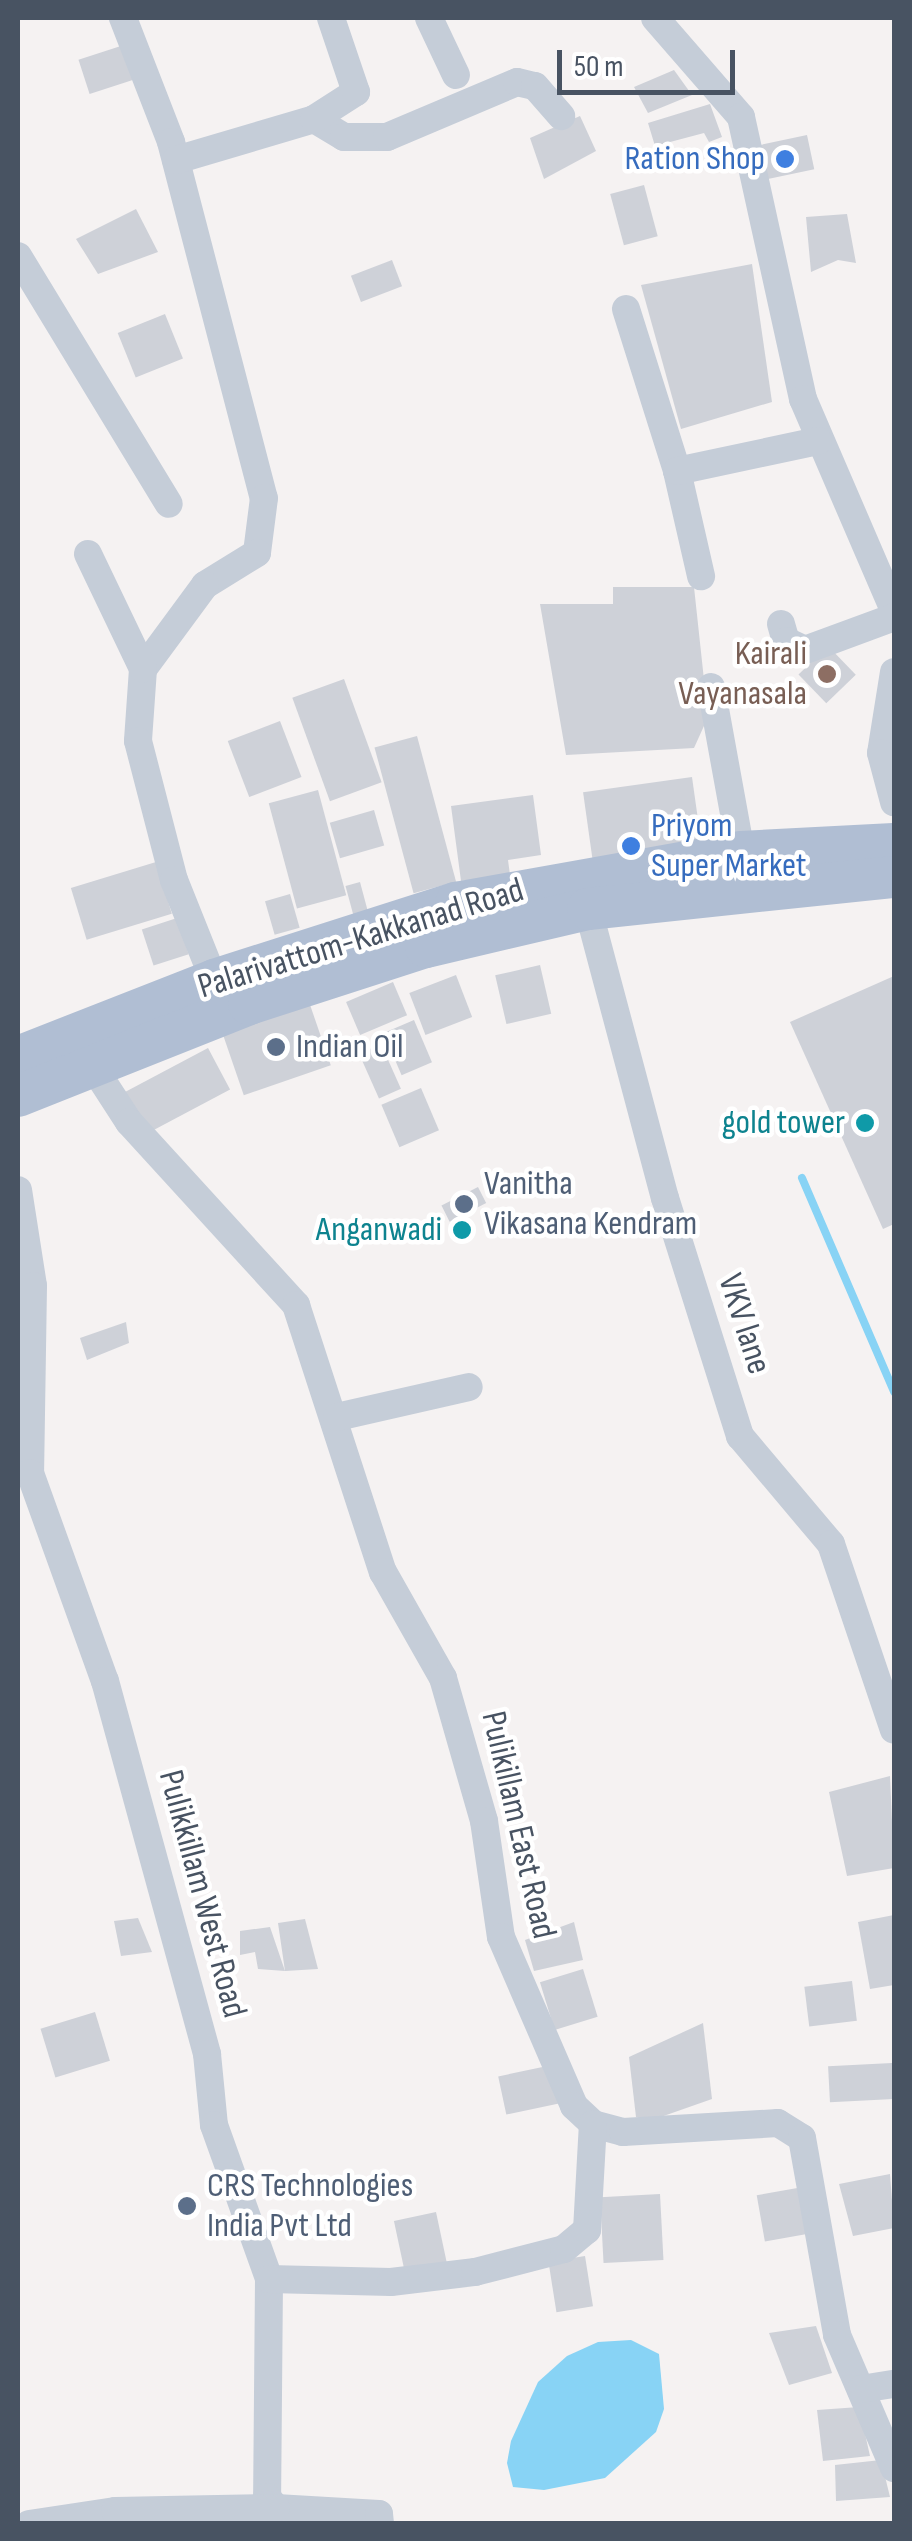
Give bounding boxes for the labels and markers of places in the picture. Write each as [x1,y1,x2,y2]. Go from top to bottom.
place label: Ration Shop [625,138,765,180]
marker: Ration Shop [774,148,796,170]
place label: Kairali Vayanasala [678,633,807,715]
marker: Kairali Vayanasala [816,663,838,685]
place label: Priyom Super Market [651,805,807,887]
marker: Priyom Super Market [620,835,642,857]
place label: Indian Oil [296,1026,403,1068]
marker: Indian Oil [265,1036,287,1058]
place label: gold tower [722,1102,845,1144]
marker: gold tower [854,1112,876,1134]
place label: Vanitha Vikasana Kendram [484,1163,697,1245]
marker: Vanitha Vikasana Kendram [453,1193,475,1215]
place label: Anganwadi [316,1209,442,1251]
marker: Anganwadi [451,1219,473,1241]
place label: CRS Technologies India Pvt Ltd [207,2165,413,2247]
marker: CRS Technologies India Pvt Ltd [176,2195,198,2217]

